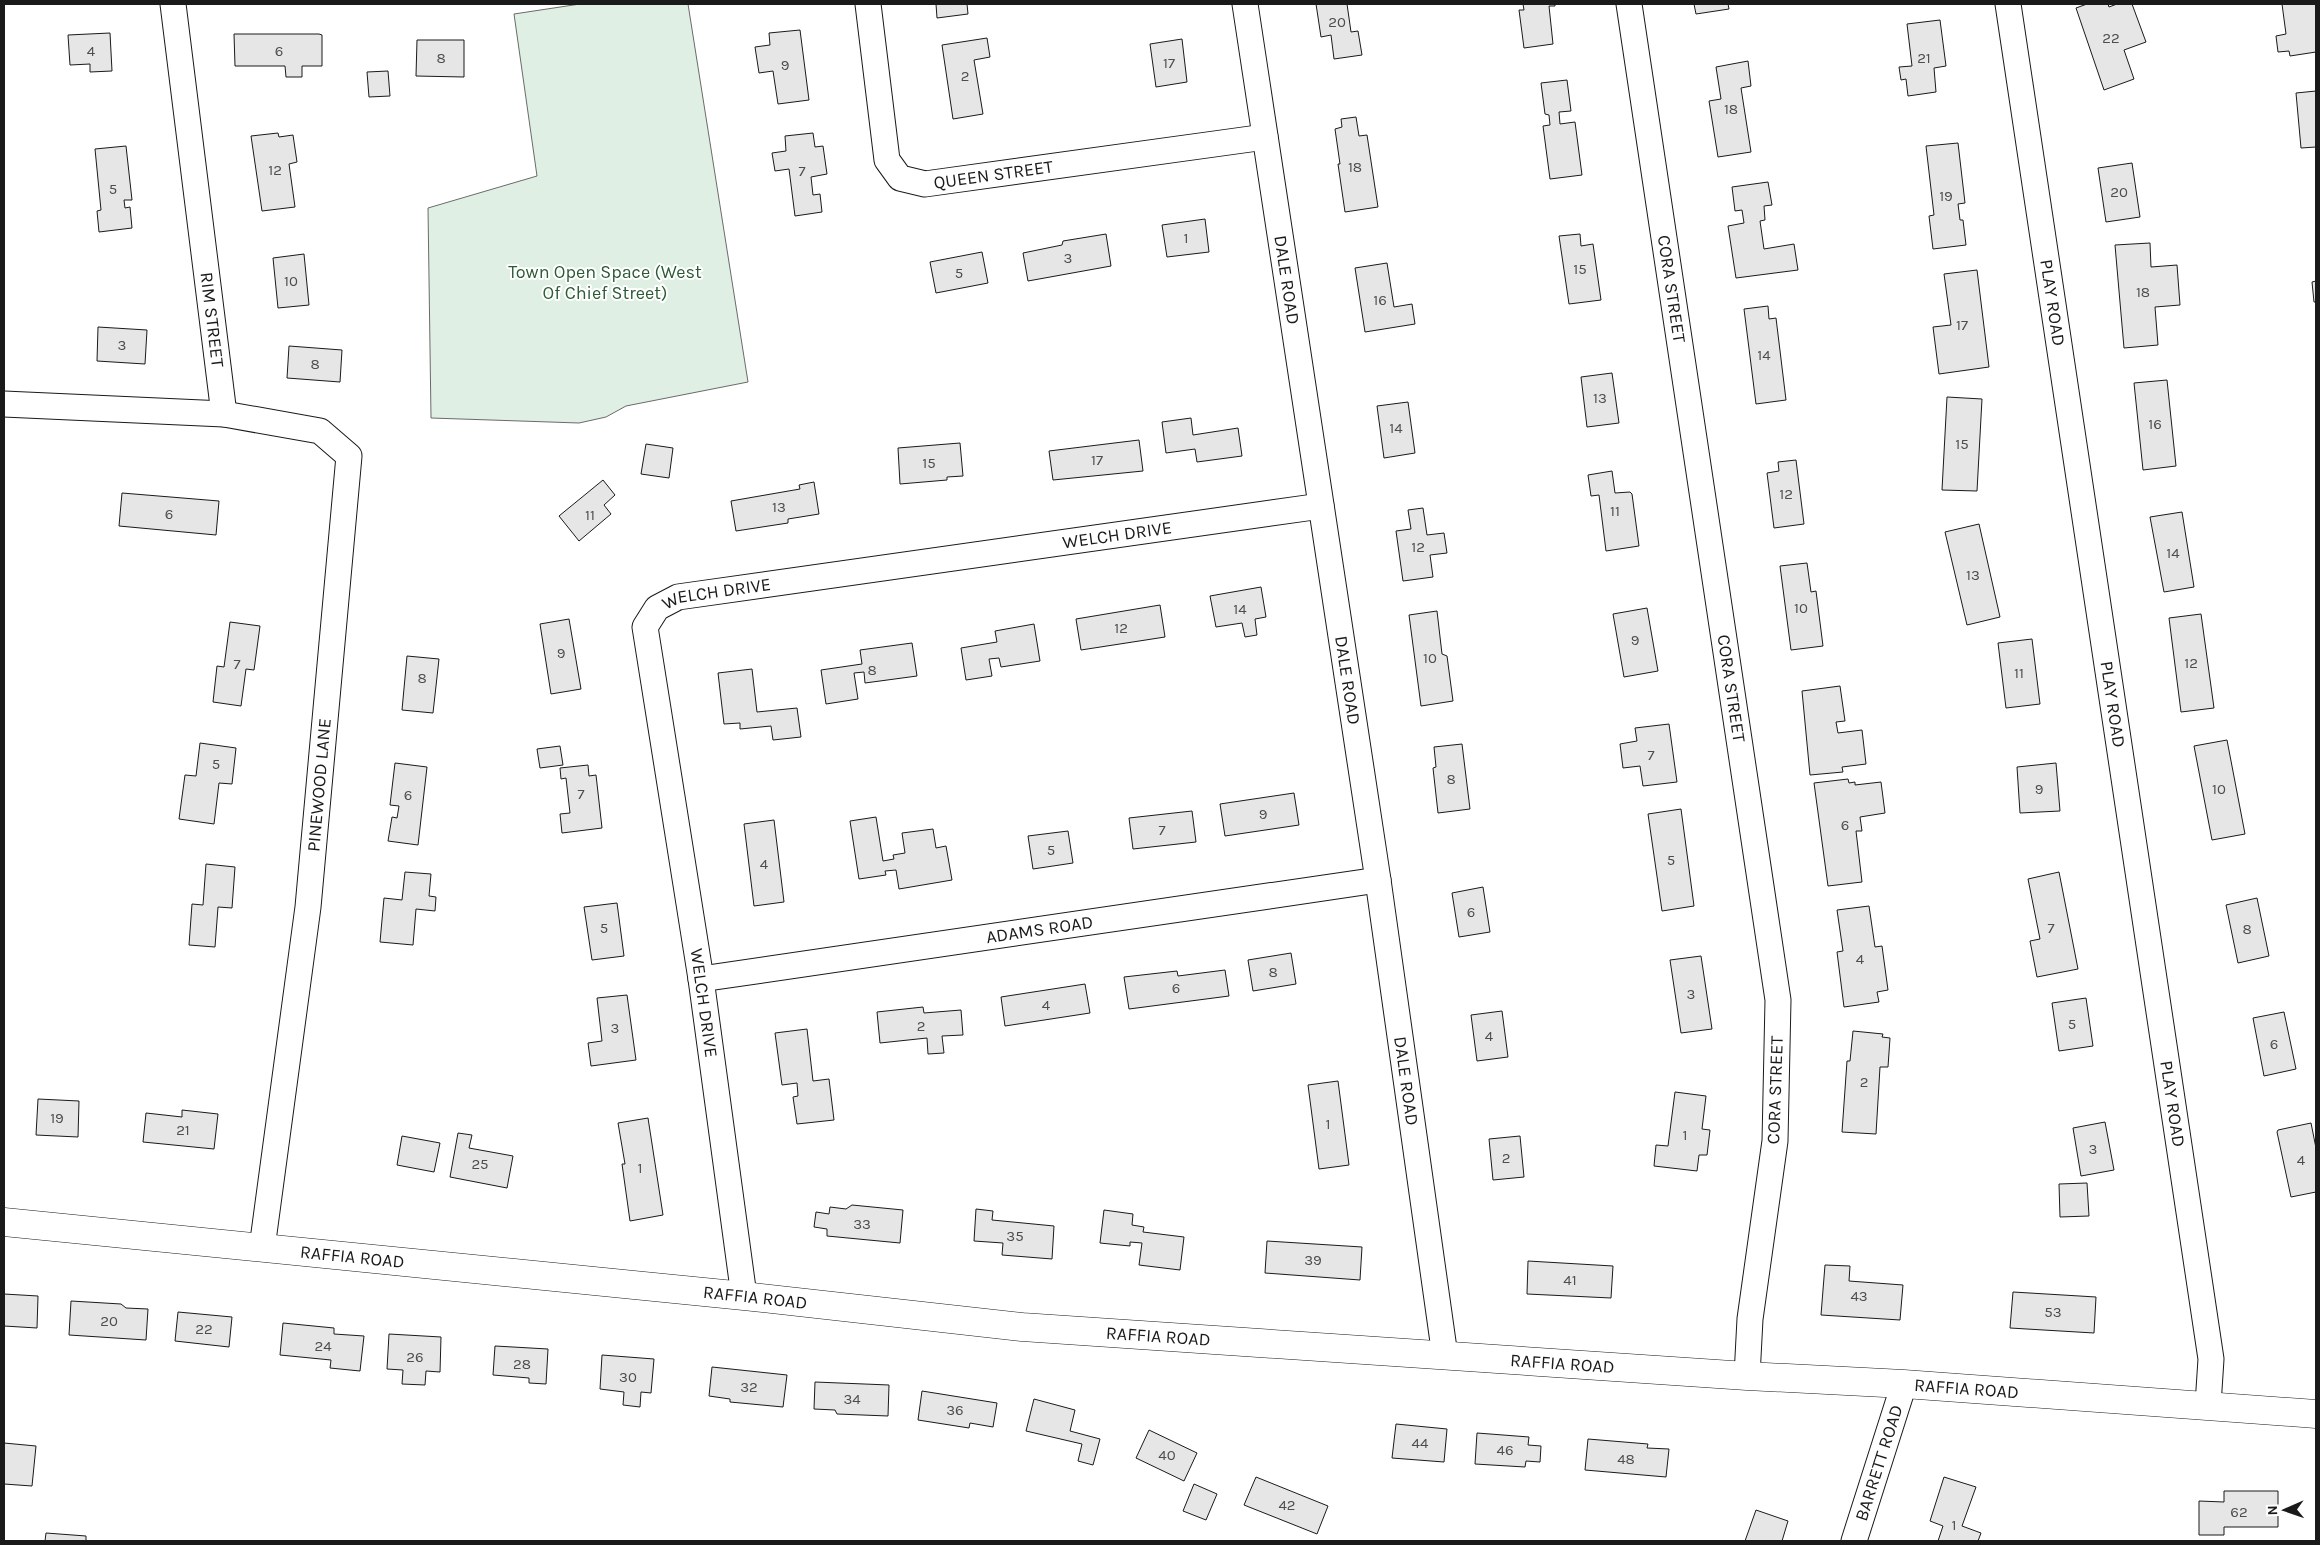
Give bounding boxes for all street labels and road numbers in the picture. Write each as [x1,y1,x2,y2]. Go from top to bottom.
street label: QUEEN STREET [932,155,1054,194]
street label: DALE ROAD [1269,234,1305,326]
street label: CORA STREET [1653,234,1691,344]
street label: PLAY ROAD [2035,258,2070,347]
street label: RIM STREET [195,271,229,368]
street label: WELCH DRIVE [1061,516,1173,553]
street label: WELCH DRIVE [658,573,772,614]
street label: CORA STREET [1712,633,1750,744]
street label: DALE ROAD [1330,634,1365,726]
street label: PLAY ROAD [2096,659,2130,749]
street label: PINEWOOD LANE [302,717,336,853]
street label: ADAMS ROAD [984,911,1094,948]
street label: WELCH DRIVE [685,947,723,1059]
street label: DALE ROAD [1389,1035,1423,1127]
street label: CORA STREET [1762,1035,1788,1145]
street label: PLAY ROAD [2155,1059,2190,1149]
street label: RAFFIA ROAD [299,1241,406,1273]
street label: RAFFIA ROAD [702,1281,809,1314]
street label: RAFFIA ROAD [1105,1322,1211,1351]
street label: RAFFIA ROAD [1509,1349,1615,1378]
street label: RAFFIA ROAD [1913,1374,2020,1403]
street label: BARRETT ROAD [1850,1402,1908,1524]

